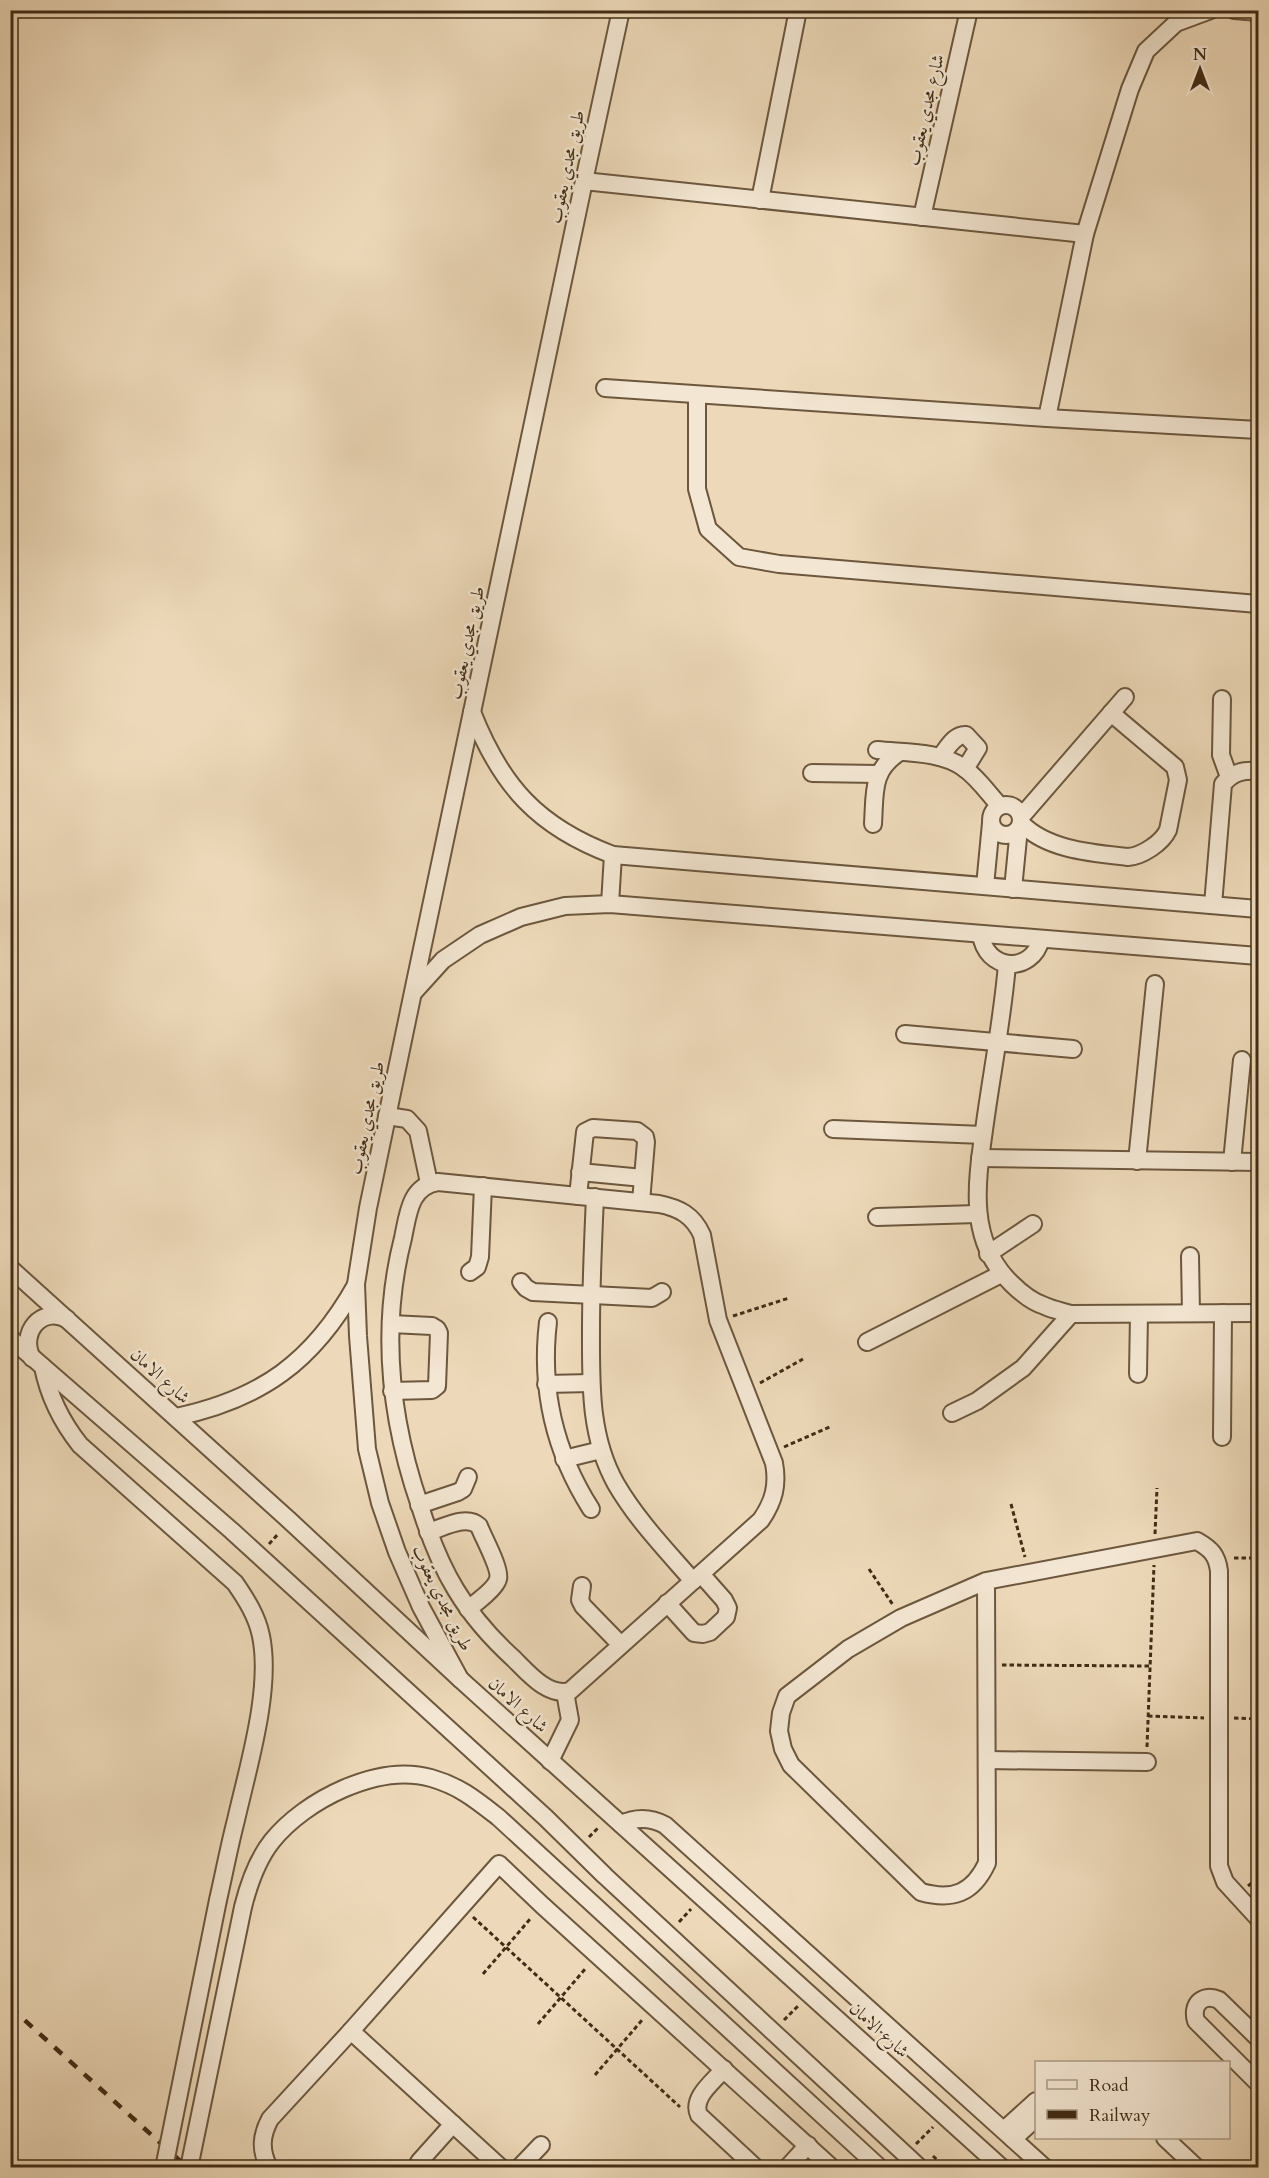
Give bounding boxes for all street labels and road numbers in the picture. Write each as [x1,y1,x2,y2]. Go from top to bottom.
street label: شارع مجدي يعقوب [901,52,953,169]
street label: طريق مجدي يعقوب [543,108,593,226]
street label: طريق مجدي يعقوب [443,584,493,702]
street label: طريق مجدي يعقوب [343,1059,393,1177]
street label: شارع الامان [123,1342,195,1411]
street label: طريق مجدي يعقوب [404,1541,479,1656]
street label: شارع الامان [481,1671,553,1740]
street label: شارع الامان [842,1996,914,2065]

